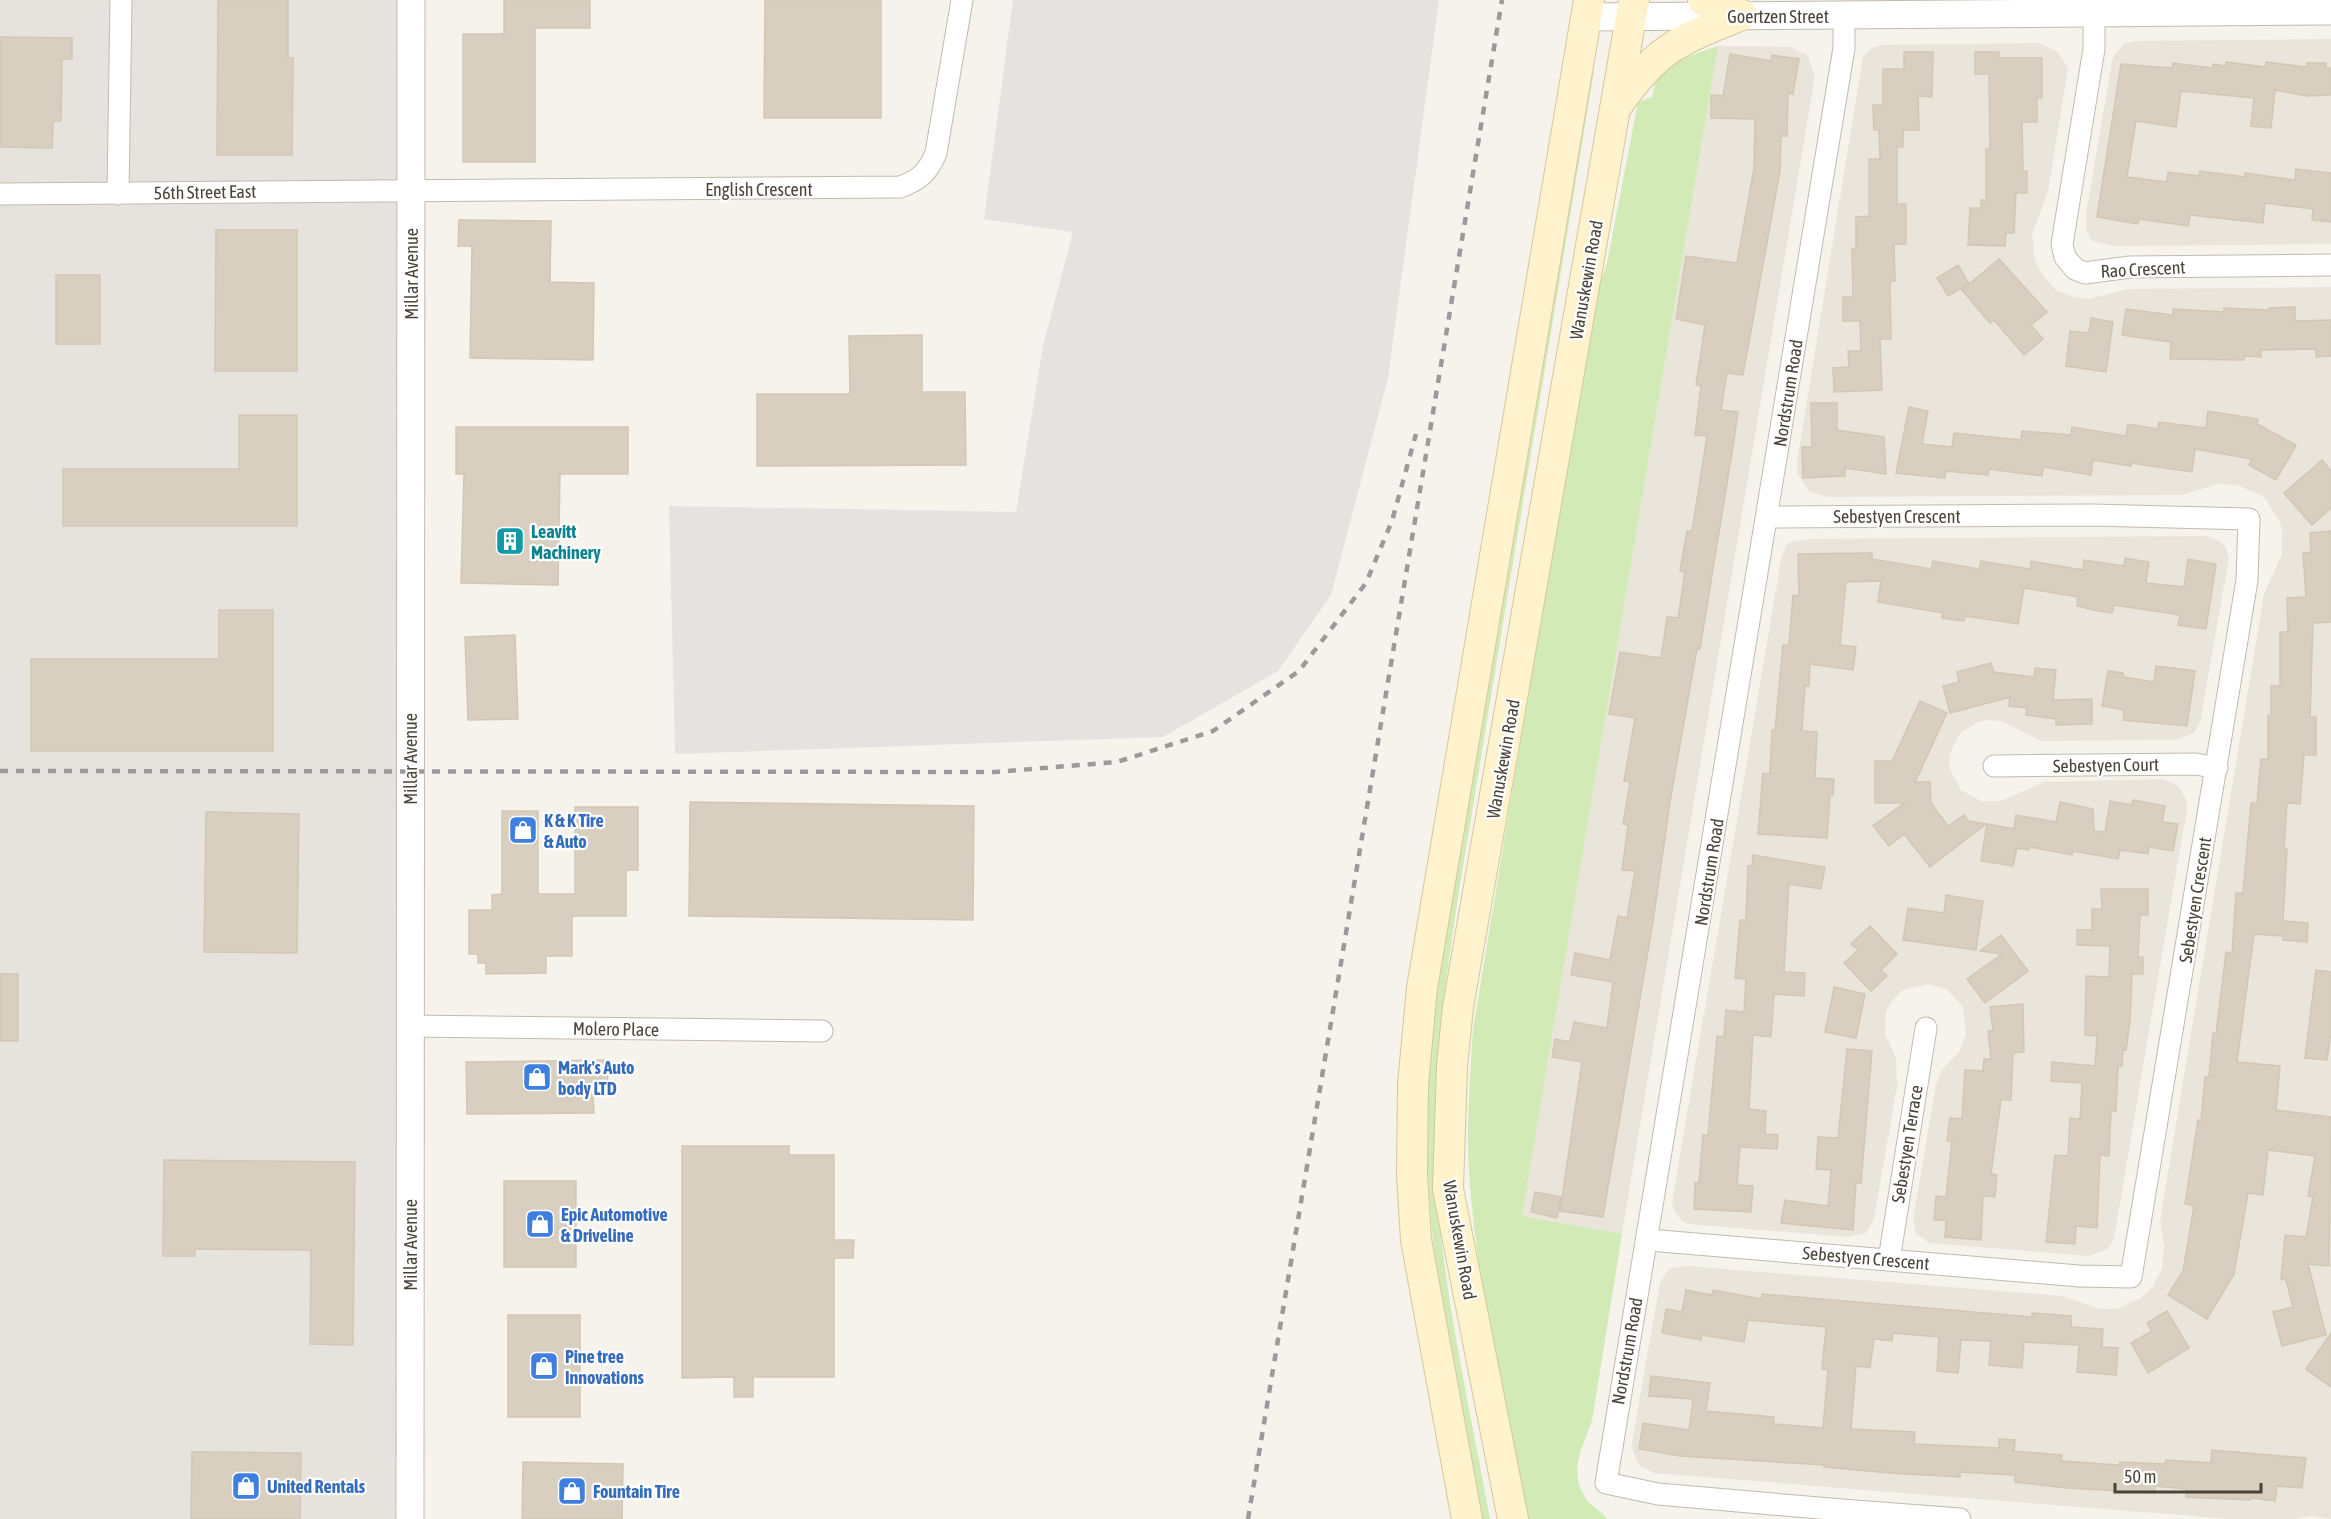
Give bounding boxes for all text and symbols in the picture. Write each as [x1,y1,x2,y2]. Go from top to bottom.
street label: Goertzen Street [1727,6,1829,27]
street label: English Crescent [705,179,813,200]
street label: 56th Street East [153,181,257,203]
street label: Wanuskewin Road [1565,219,1607,341]
street label: Millar Avenue [401,228,422,320]
street label: Rao Crescent [2100,256,2186,282]
street label: Nordstrum Road [1769,338,1807,448]
street label: Sebestyen Crescent [1833,506,1961,527]
place label: Leavitt Machinery [531,521,601,563]
building icon: Leavitt Machinery [494,525,526,557]
street label: Wanuskewin Road [1482,698,1524,820]
street label: Millar Avenue [400,713,421,805]
street label: Sebestyen Court [2053,754,2159,776]
place label: K & K Tire & Auto [544,810,604,852]
shop icon: K & K Tire & Auto [507,814,539,846]
street label: Nordstrum Road [1690,817,1728,927]
street label: Sebestyen Crescent [2175,836,2215,964]
street label: Molero Place [573,1018,659,1040]
place label: Mark's Auto body LTD [558,1057,634,1099]
shop icon: Mark's Auto body LTD [521,1061,553,1093]
street label: Sebestyen Terrace [1887,1084,1927,1204]
street label: Wanuskewin Road [1439,1179,1481,1301]
street label: Millar Avenue [400,1199,421,1291]
place label: Epic Automotive & Driveline [561,1204,668,1246]
shop icon: Epic Automotive & Driveline [524,1208,556,1240]
street label: Sebestyen Crescent [1802,1242,1930,1274]
street label: Nordstrum Road [1607,1296,1647,1406]
place label: Pine tree Innovations [565,1346,644,1388]
shop icon: Pine tree Innovations [528,1350,560,1382]
scale bar [2115,1456,2260,1494]
text: 50 m [2124,1466,2156,1487]
shop icon: United Rentals [230,1470,262,1502]
shop icon: Fountain Tire [556,1475,588,1507]
place label: United Rentals [267,1476,366,1497]
place label: Fountain Tire [593,1481,680,1502]

